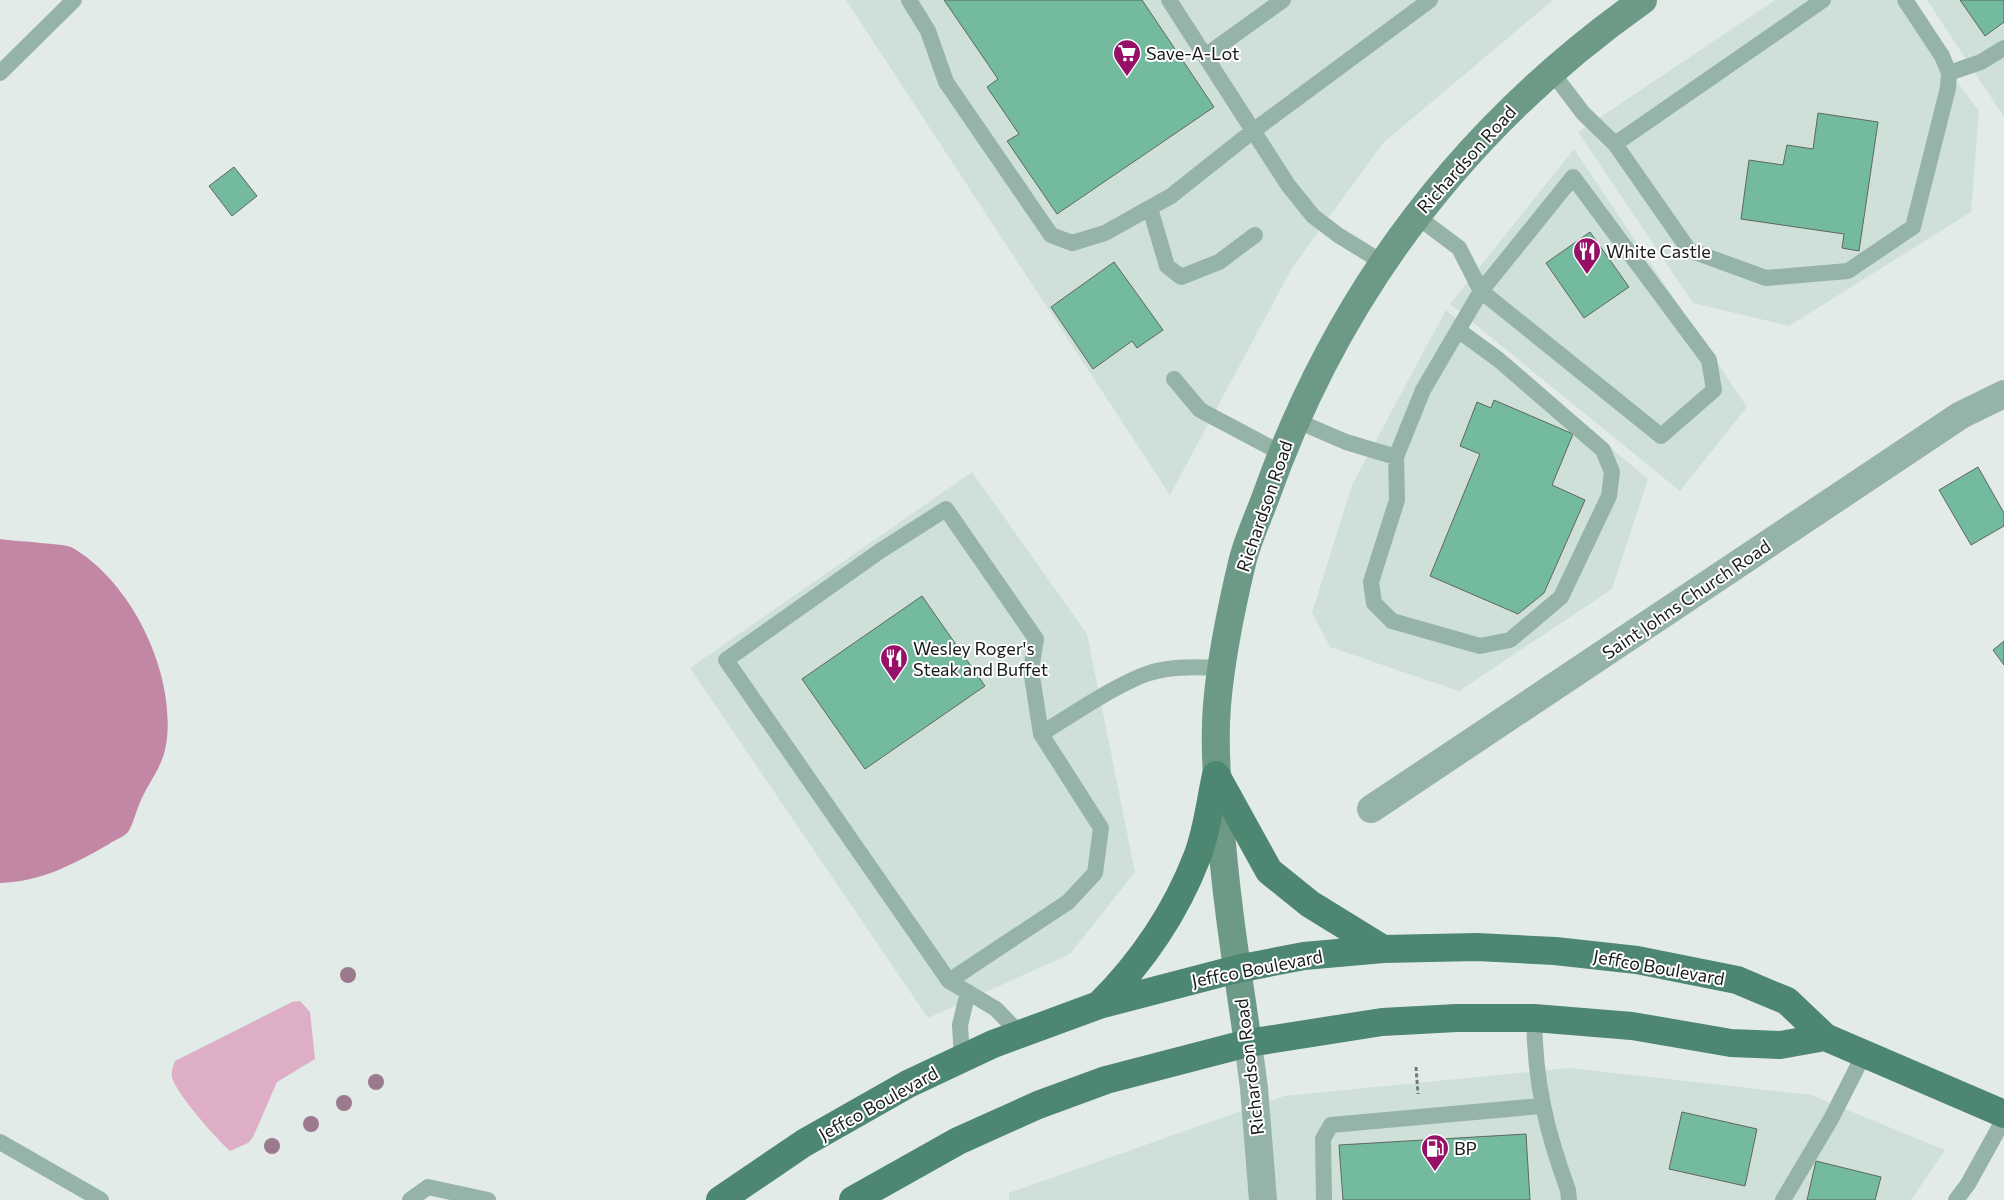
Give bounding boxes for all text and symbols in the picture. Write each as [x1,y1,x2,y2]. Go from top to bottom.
supermarket icon: Save-A-Lot [1112,38,1142,77]
place label: Save-A-Lot [1146,42,1239,64]
street label: Richardson Road [1412,101,1520,217]
restaurant icon: White Castle [1572,236,1602,275]
place label: White Castle [1606,240,1711,262]
street label: Richardson Road [1231,437,1297,575]
street label: Saint Johns Church Road [1598,534,1774,664]
place label: Wesley Roger's Steak and Buffet [913,637,1048,680]
restaurant icon: Wesley Roger's Steak and Buffet [879,643,909,682]
street label: Jeffco Boulevard [1190,945,1324,991]
street label: Jeffco Boulevard [1592,945,1726,989]
street label: Richardson Road [1230,997,1268,1137]
street label: Jeffco Boulevard [814,1061,942,1145]
fuel station icon: BP [1420,1133,1450,1172]
place label: BP [1454,1137,1477,1159]

